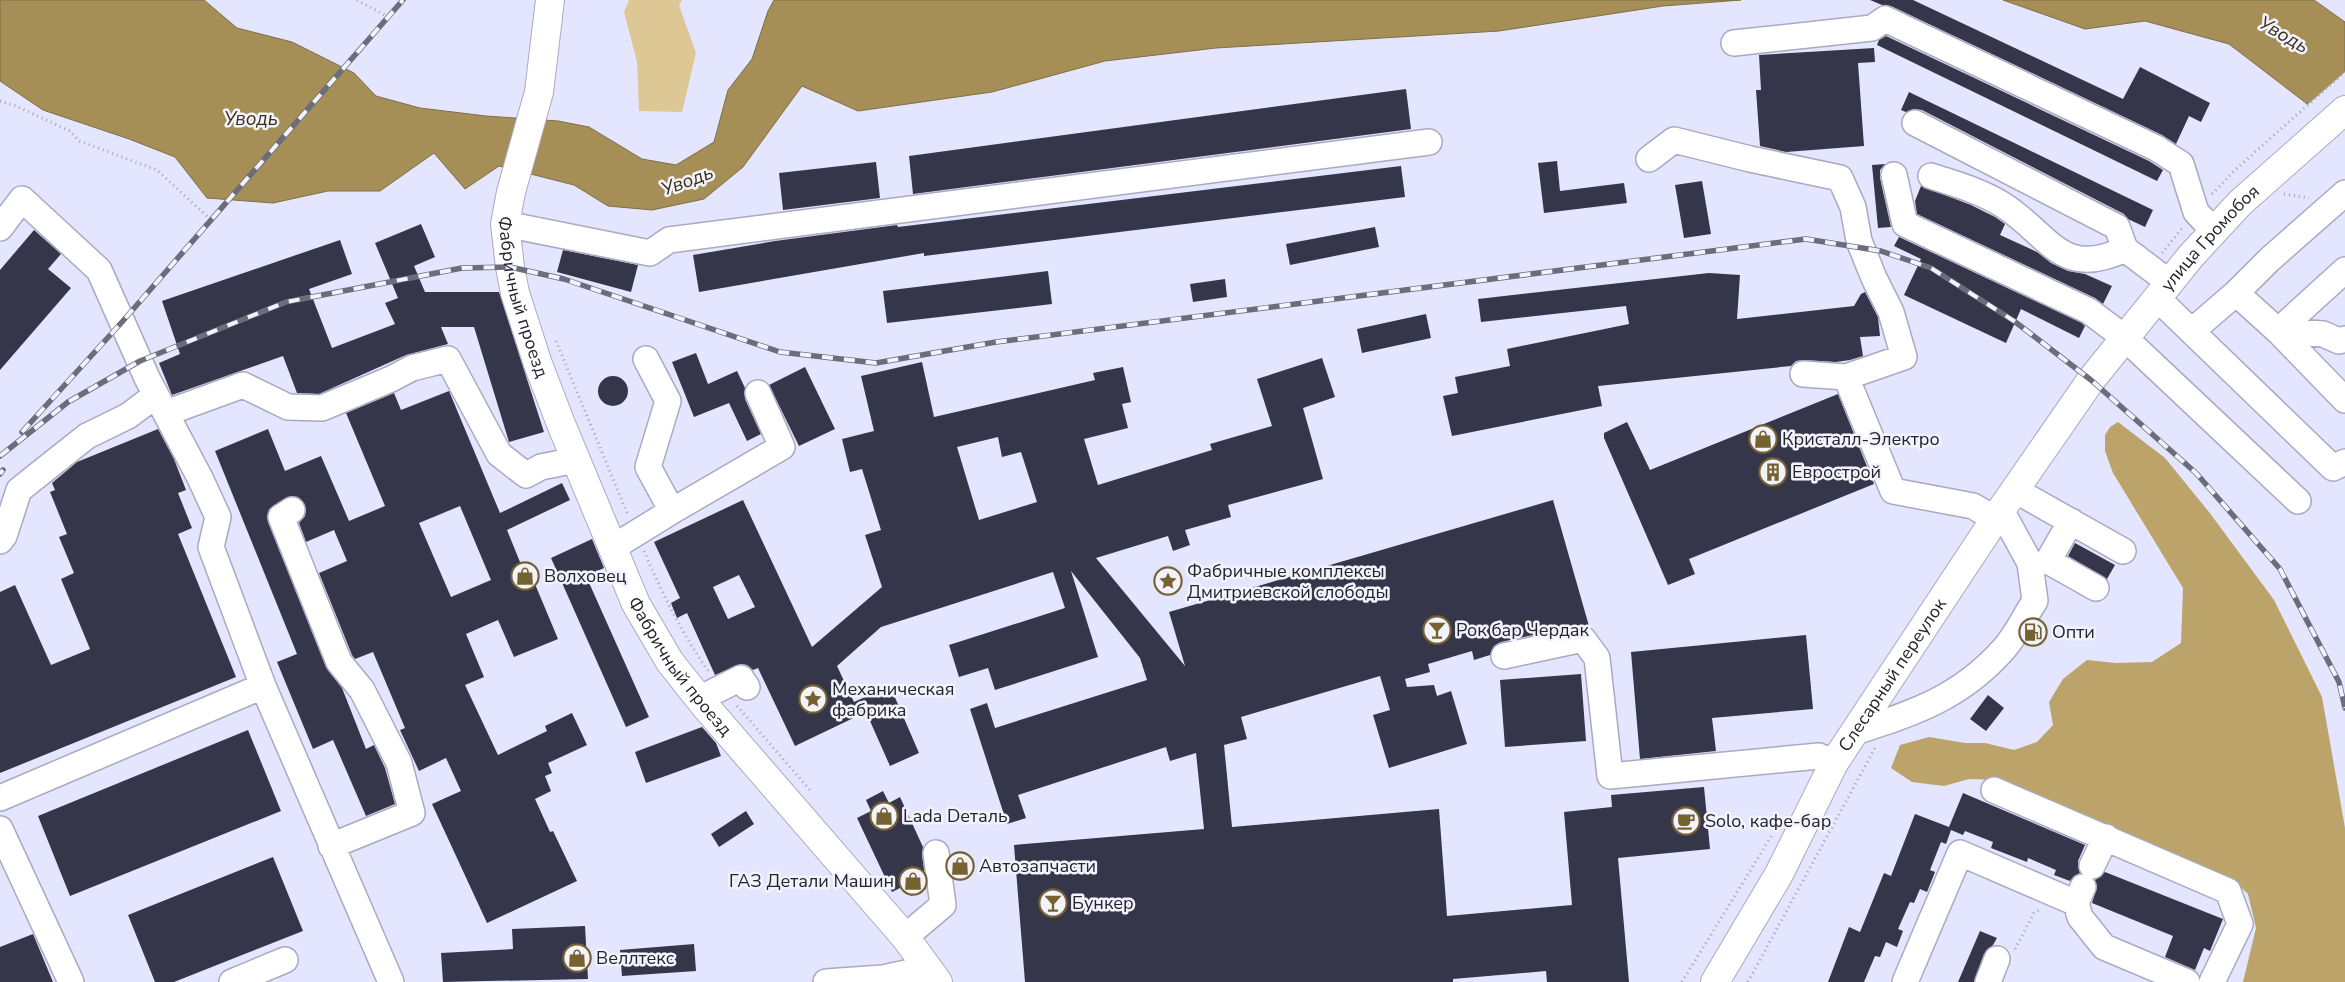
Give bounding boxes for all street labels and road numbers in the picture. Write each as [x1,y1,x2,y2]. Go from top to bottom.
street label: улица Громобоя [2155,179,2264,296]
street label: Фабричный проезд [492,214,554,381]
street label: Фабричный проезд [622,592,738,741]
street label: Слесарный переулок [1833,593,1952,756]

